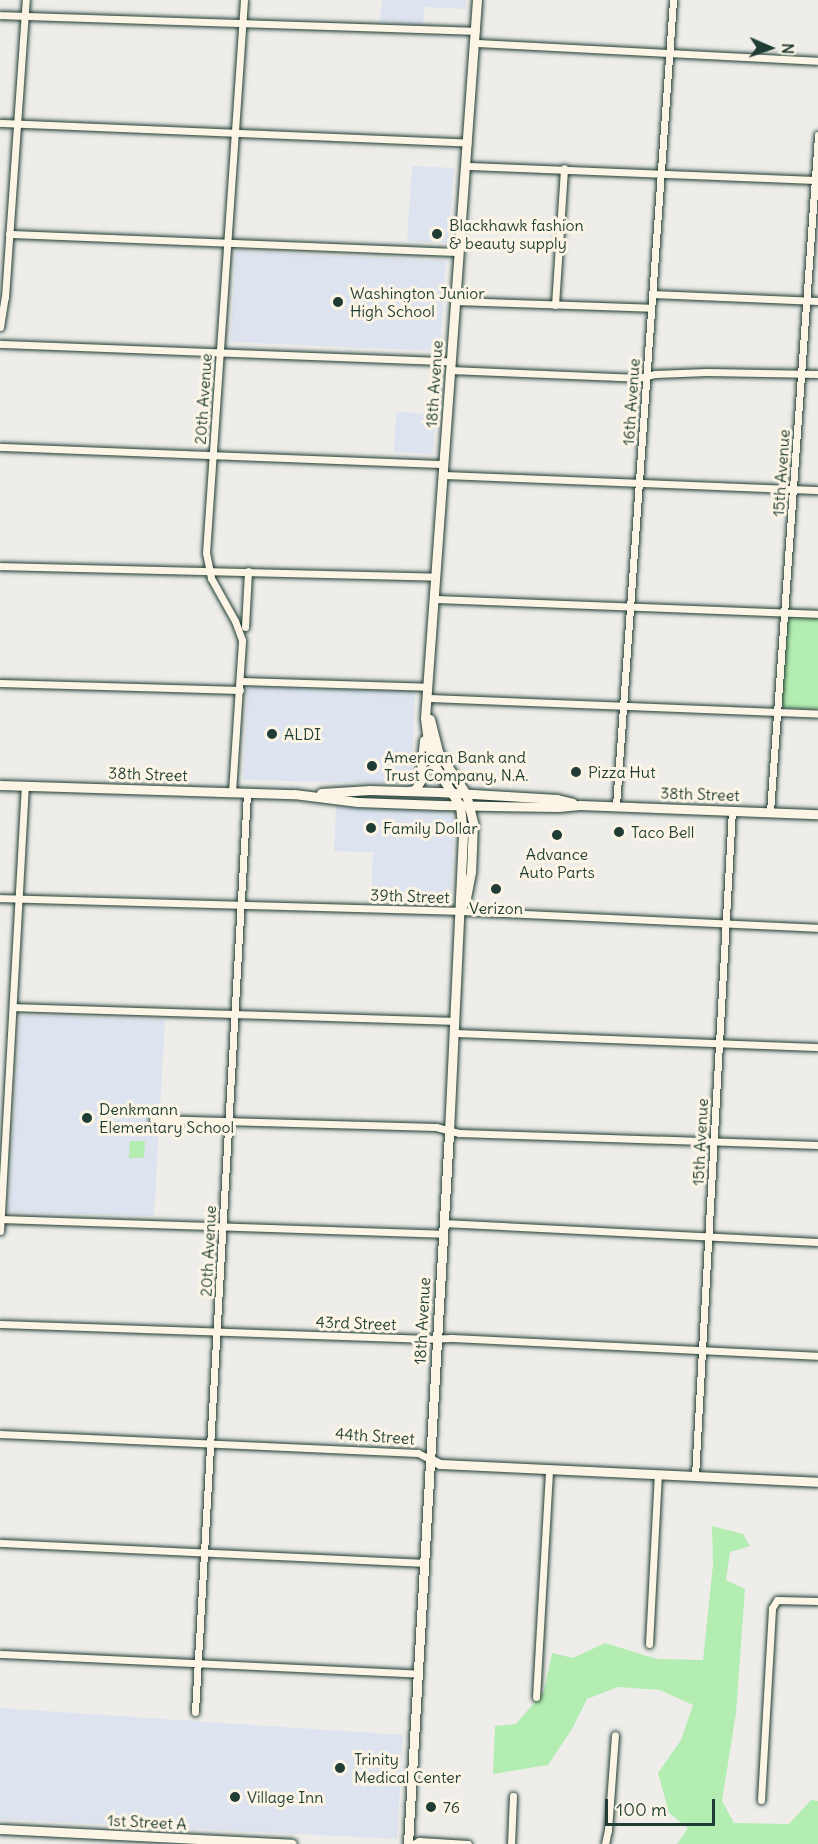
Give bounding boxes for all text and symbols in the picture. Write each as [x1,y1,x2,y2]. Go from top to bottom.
north arrow [740,18,800,78]
text: N [778,43,798,55]
place label: Blackhawk fashion & beauty supply [449,215,584,253]
marker: Blackhawk fashion & beauty supply [430,227,444,241]
place label: Washington Junior High School [350,283,485,321]
marker: Washington Junior High School [331,295,345,309]
street label: 18th Avenue [421,340,447,428]
street label: 20th Avenue [190,353,216,445]
street label: 16th Avenue [618,358,644,446]
street label: 15th Avenue [768,429,794,517]
place label: ALDI [284,724,321,744]
marker: ALDI [265,727,279,741]
place label: American Bank and Trust Company, N.A. [384,747,529,785]
marker: American Bank and Trust Company, N.A. [365,759,379,773]
place label: Pizza Hut [588,762,656,782]
street label: 38th Street [108,763,188,785]
marker: Pizza Hut [569,765,583,779]
street label: 38th Street [660,783,740,805]
place label: Family Dollar [383,818,478,838]
marker: Family Dollar [364,821,378,835]
place label: Taco Bell [631,822,694,842]
marker: Taco Bell [612,825,626,839]
marker: Advance Auto Parts [550,828,564,842]
place label: Advance Auto Parts [519,844,595,882]
marker: Verizon [489,882,503,896]
street label: 39th Street [370,885,450,907]
place label: Verizon [469,898,523,918]
street label: 15th Avenue [688,1098,712,1186]
place label: Denkmann Elementary School [99,1099,234,1137]
marker: Denkmann Elementary School [80,1111,94,1125]
street label: 20th Avenue [196,1205,220,1297]
street label: 18th Avenue [410,1277,434,1365]
street label: 43rd Street [315,1312,397,1334]
street label: 44th Street [335,1424,415,1448]
place label: Trinity Medical Center [354,1749,461,1787]
marker: Trinity Medical Center [331,1759,349,1777]
place label: Village Inn [247,1787,324,1807]
scale bar [608,1787,718,1825]
marker: Village Inn [228,1790,242,1804]
place label: 76 [443,1797,460,1817]
text: 100 m [616,1798,667,1821]
marker: 76 [424,1800,438,1814]
street label: 1st Street A [107,1810,187,1834]

